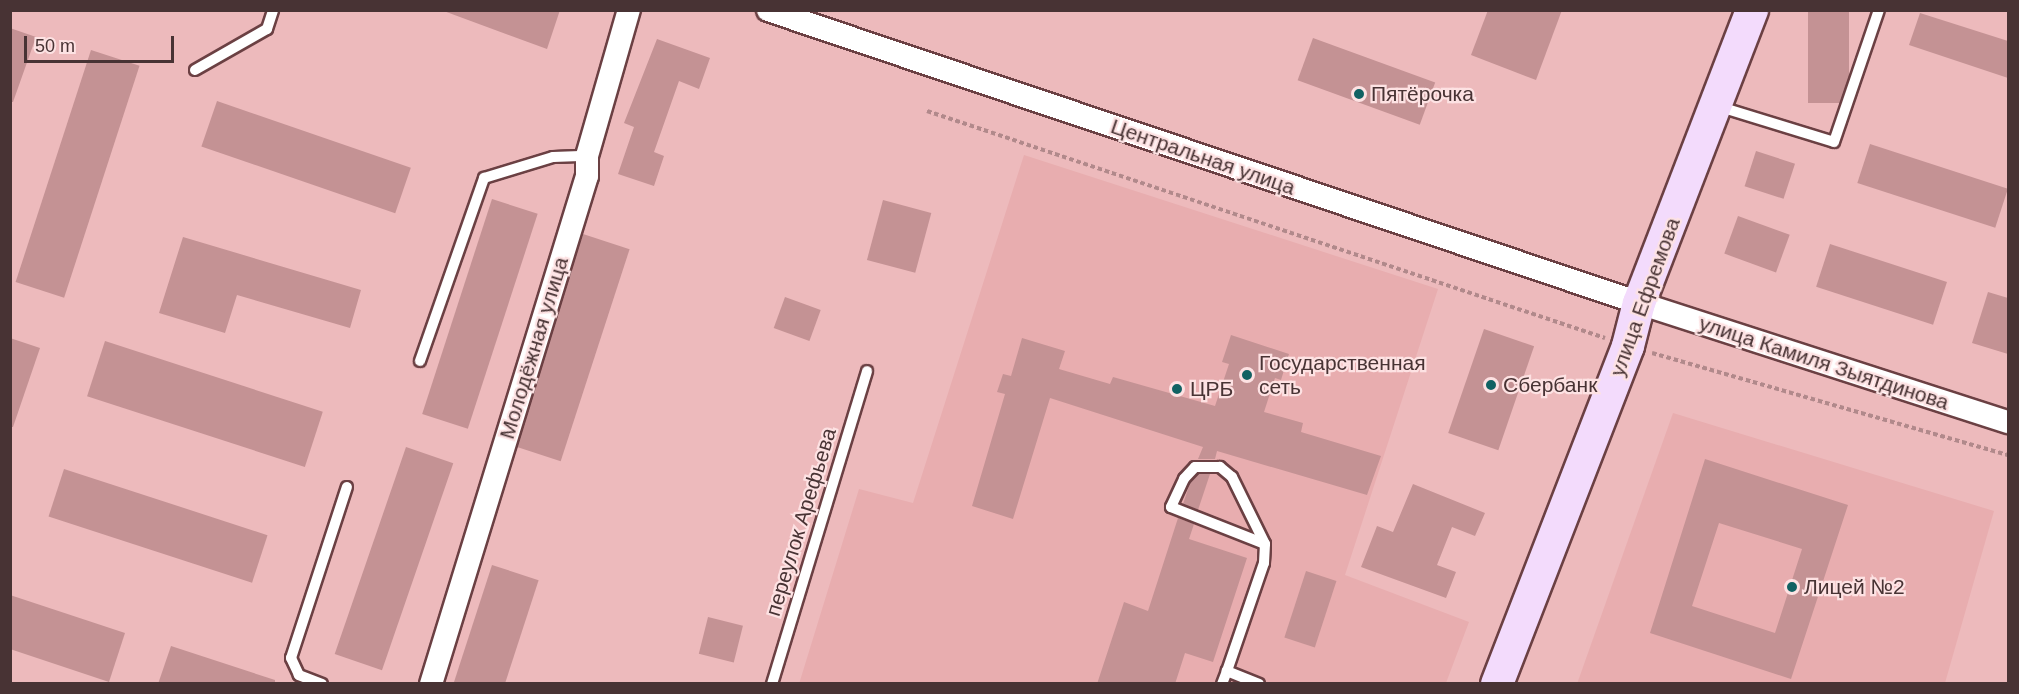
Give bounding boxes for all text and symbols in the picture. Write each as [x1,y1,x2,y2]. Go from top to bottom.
scale bar [27,24,177,62]
text: 50 m [35,36,75,56]
place label: Пятёрочка [1371,81,1474,107]
marker: Пятёрочка [1352,87,1366,101]
street label: Центральная улица [1108,114,1298,200]
street label: улица Ефремова [1605,214,1685,380]
street label: Молодёжная улица [494,254,574,442]
street label: улица Камиля Зыятдинова [1696,311,1952,415]
place label: Государственная сеть [1259,350,1426,400]
marker: Государственная сеть [1240,368,1254,382]
place label: Сбербанк [1503,372,1597,398]
place label: ЦРБ [1190,376,1233,402]
marker: Сбербанк [1484,378,1498,392]
marker: ЦРБ [1168,380,1186,398]
street label: переулок Арефьева [760,425,842,619]
place label: Лицей №2 [1804,574,1905,600]
marker: Лицей №2 [1785,580,1799,594]

